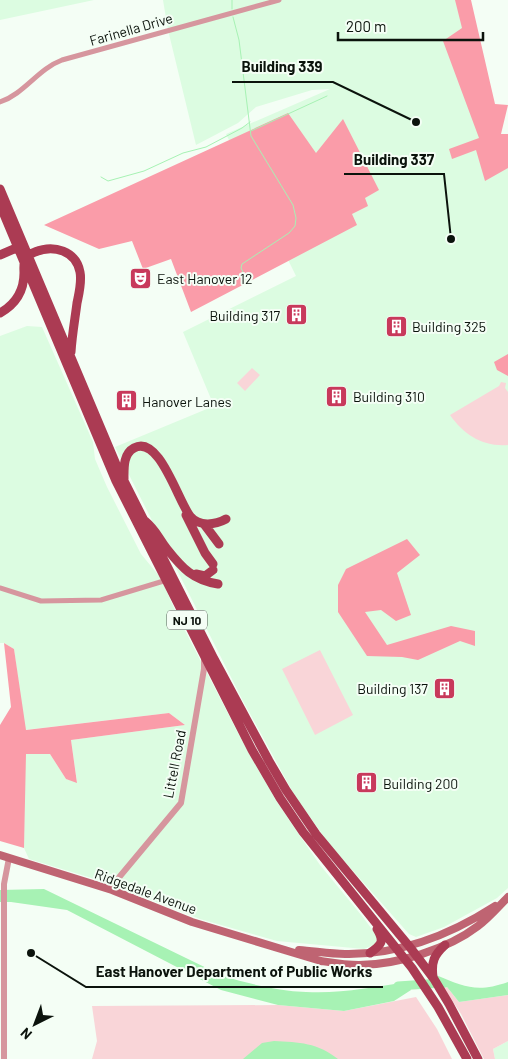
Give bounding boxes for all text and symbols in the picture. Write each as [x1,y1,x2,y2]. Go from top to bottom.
street label: Farinella Drive [87,9,175,49]
scale bar [338,10,483,42]
text: 200 m [346,17,386,35]
callout: Building 339 [232,52,333,82]
text: Building 339 [242,57,322,75]
callout: Building 337 [344,144,444,174]
text: Building 337 [354,150,435,168]
theatre icon: East Hanover 12 [129,266,153,290]
place label: East Hanover 12 [157,270,253,287]
building icon: Building 317 [284,303,308,327]
place label: Building 317 [209,307,280,324]
building icon: Building 325 [384,314,408,338]
place label: Building 325 [412,318,486,335]
building icon: Building 310 [325,384,349,408]
place label: Building 310 [353,388,425,405]
building icon: Hanover Lanes [114,389,138,413]
place label: Hanover Lanes [142,393,232,410]
road number: NJ 10 [167,610,207,630]
building icon: Building 137 [432,676,456,700]
place label: Building 137 [357,680,428,697]
street label: Littell Road [159,728,189,800]
building icon: Building 200 [355,771,379,795]
place label: Building 200 [383,775,458,792]
street label: Ridgedale Avenue [93,865,199,917]
callout: East Hanover Department of Public Works [86,957,383,987]
text: East Hanover Department of Public Works [96,962,373,980]
north arrow [10,999,60,1049]
text: N [17,1025,35,1043]

